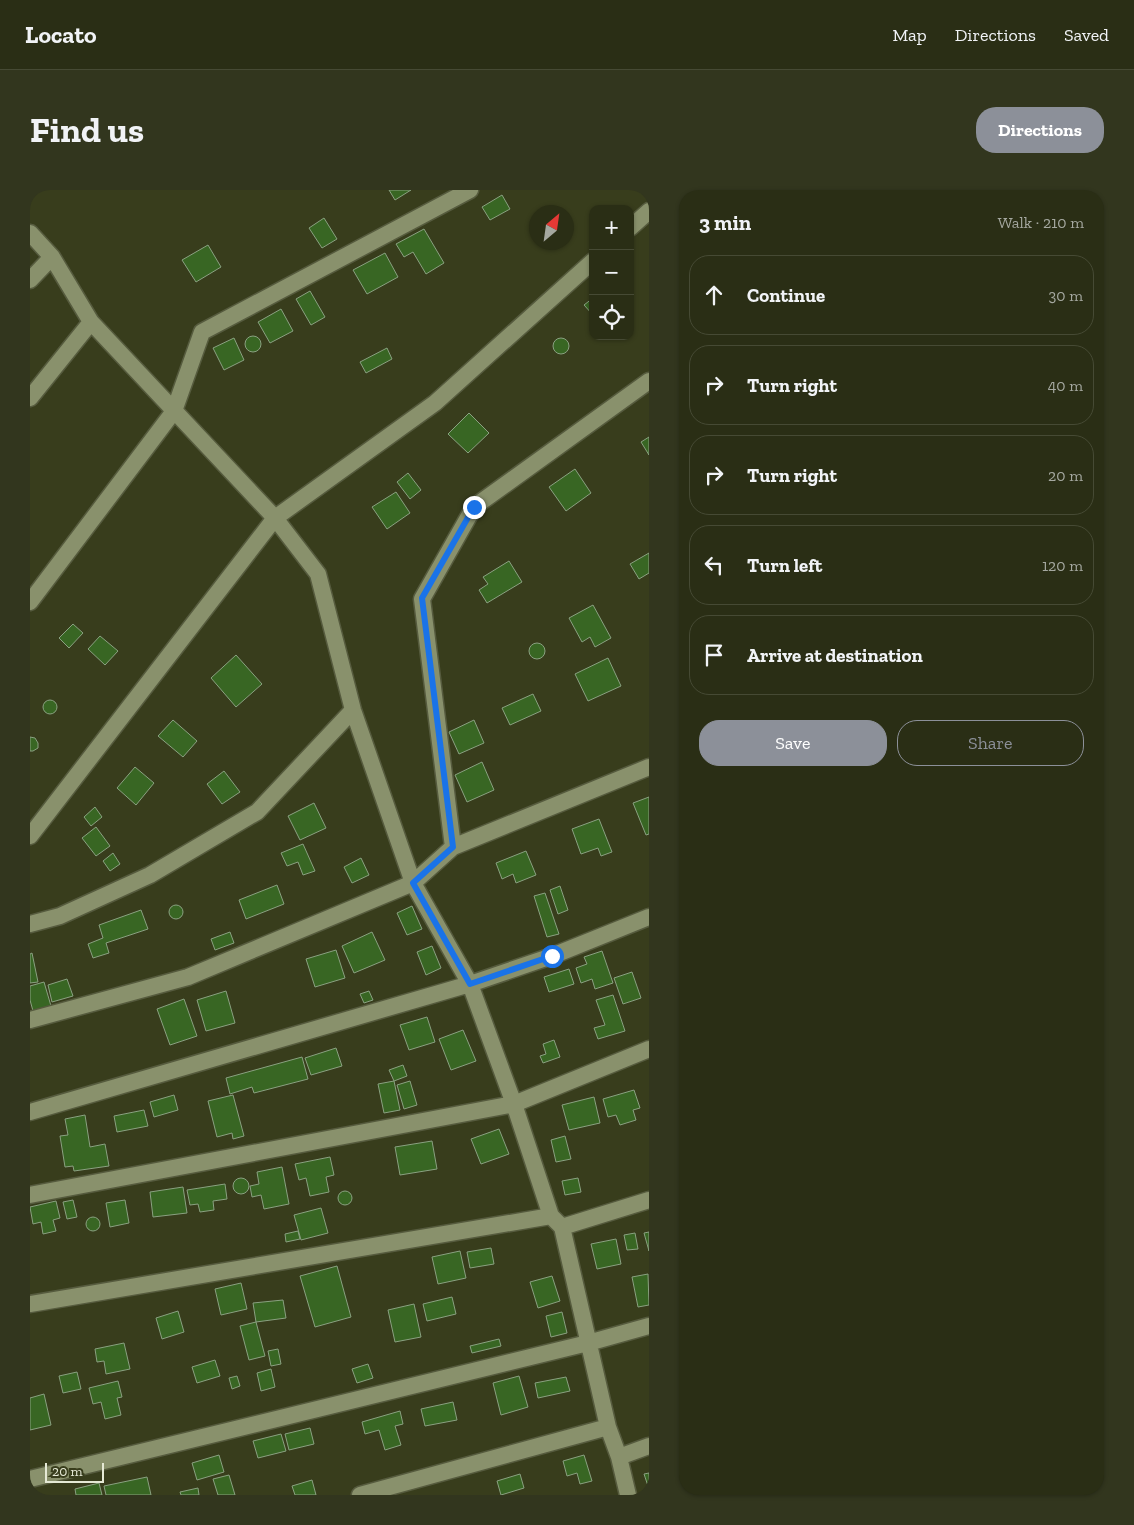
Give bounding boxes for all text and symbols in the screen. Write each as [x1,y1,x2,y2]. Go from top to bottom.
text: Locato [25,20,97,49]
text: Map [892,24,927,46]
text: Directions [955,24,1036,46]
text: Saved [1064,24,1109,46]
button: Directions [976,107,1104,153]
text: Find us [30,109,144,151]
north arrow [529,205,574,250]
map controls [589,205,634,340]
button: + [589,205,634,250]
text: 3 min [699,210,751,235]
text: Walk · 210 m [998,213,1084,232]
button: − [589,250,634,295]
icon: ahead [700,281,728,309]
text: Continue [747,284,825,307]
text: 30 m [1049,286,1083,305]
button: locate [589,295,634,340]
icon: right [700,371,728,399]
text: Turn right [747,374,837,397]
text: 40 m [1048,376,1083,395]
icon: right [700,461,728,489]
text: Turn right [747,464,837,487]
text: 20 m [1048,466,1083,485]
route end [463,496,486,519]
icon: left [700,551,728,579]
text: Turn left [747,554,822,577]
text: 120 m [1042,556,1083,575]
icon: arrive [700,641,728,669]
text: Arrive at destination [747,644,923,667]
button: Save [699,720,887,766]
button: Share [897,720,1084,766]
route start [541,945,564,968]
scale bar [45,1460,104,1483]
text: 20 m [52,1463,83,1480]

